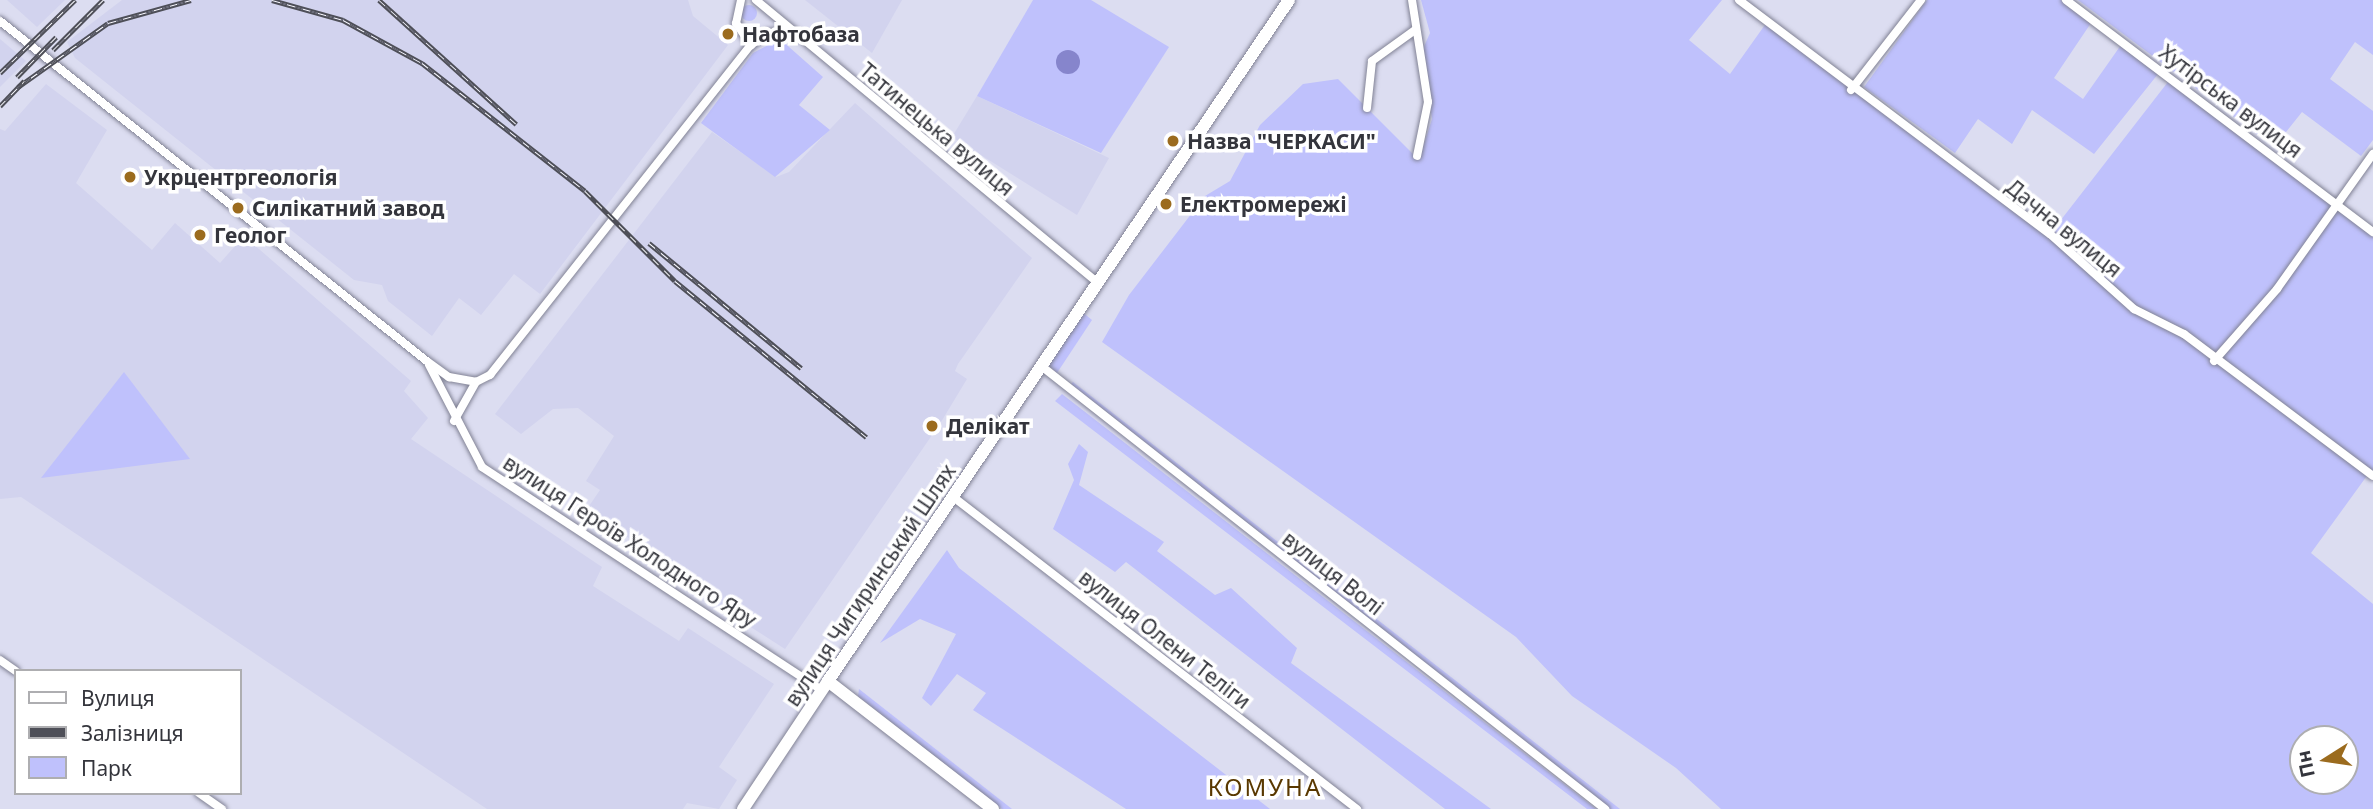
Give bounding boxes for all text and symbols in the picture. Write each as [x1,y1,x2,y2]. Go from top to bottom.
place label: Нафтобаза [742,21,860,47]
marker: Нафтобаза [720,26,736,42]
street label: Хутірська вулиця [2155,39,2307,163]
street label: Татинецька вулиця [855,57,1019,201]
place label: Назва "ЧЕРКАСИ" [1187,128,1376,154]
marker: Назва "ЧЕРКАСИ" [1165,133,1181,149]
place label: Укрцентргеологія [144,164,338,190]
marker: Укрцентргеологія [122,169,138,185]
street label: Дачна вулиця [2001,174,2127,282]
place label: Електромережі [1180,191,1347,217]
place label: Силікатний завод [252,195,444,221]
marker: Електромережі [1158,196,1174,212]
marker: Силікатний завод [230,200,246,216]
place label: Геолог [214,222,286,248]
marker: Геолог [192,227,208,243]
place label: Делікат [946,413,1030,439]
marker: Делікат [924,418,940,434]
street label: вулиця Героїв Холодного Яру [499,450,761,632]
street label: вулиця Чигиринський Шлях [779,459,961,711]
street label: вулиця Волі [1278,526,1388,620]
street label: вулиця Олени Теліги [1074,564,1256,714]
legend [14,669,242,795]
text: Вулиця [81,684,155,712]
text: Залізниця [81,719,184,747]
north arrow [2289,725,2359,795]
text: Пн [2290,748,2321,780]
text: Парк [81,754,132,782]
district label: КОМУНА [1209,773,1321,801]

